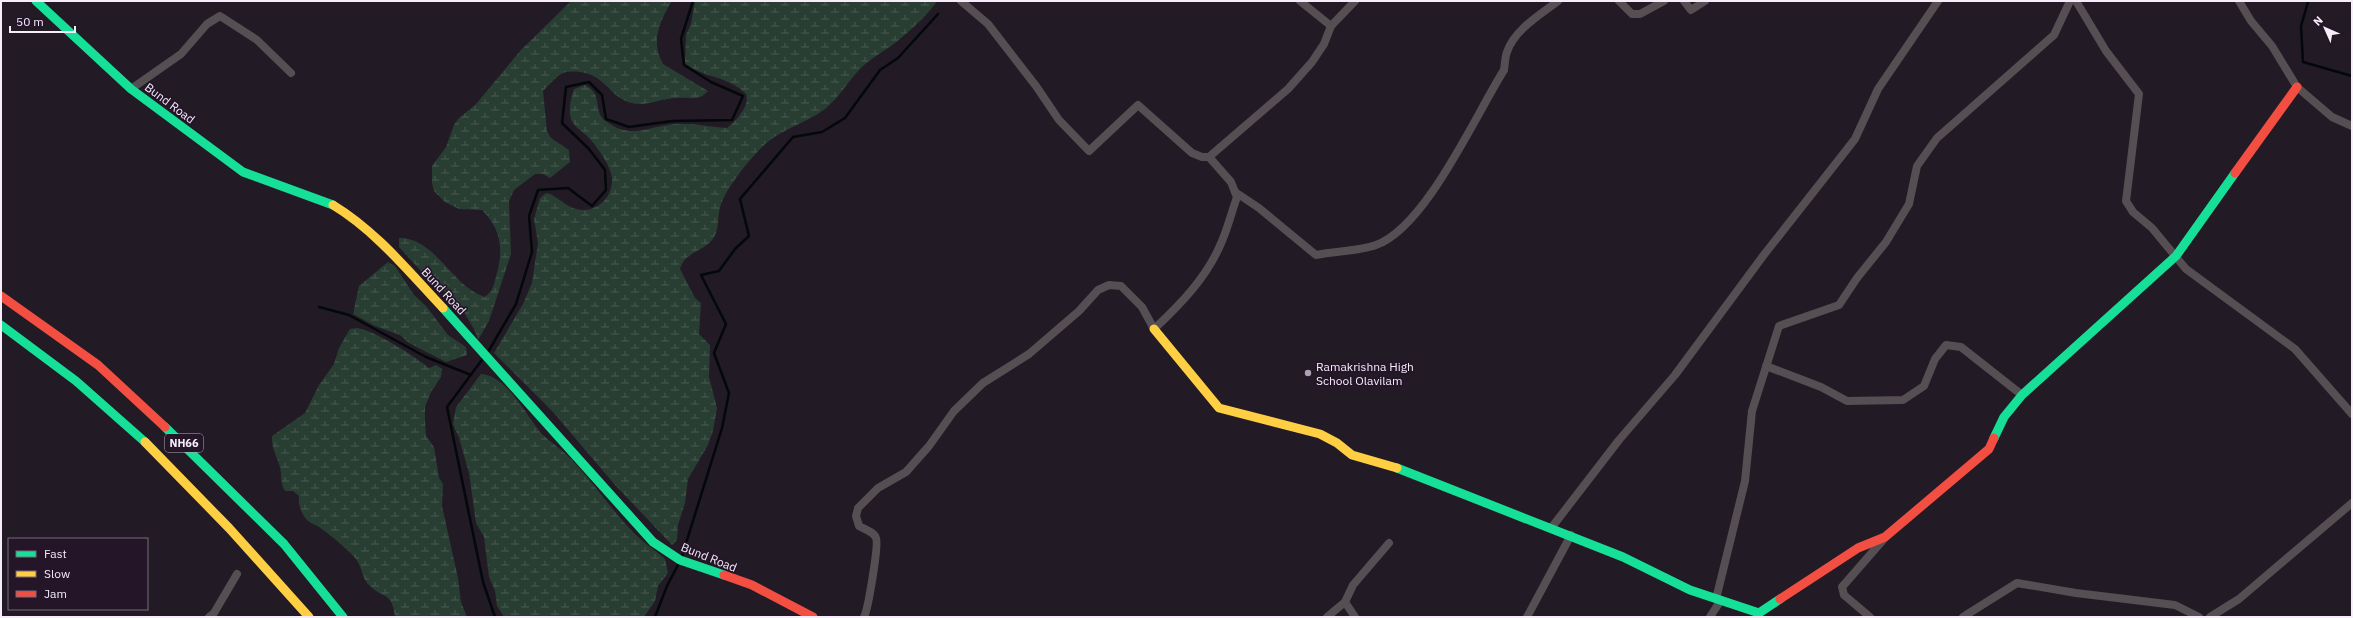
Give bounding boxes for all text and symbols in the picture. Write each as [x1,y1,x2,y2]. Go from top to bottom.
scale bar [10,8,75,34]
north arrow [2305,8,2345,48]
text: N [2310,13,2326,29]
text: 50 m [16,14,44,29]
street label: Bund Road [142,79,198,127]
street label: Bund Road [418,264,470,318]
place label: Ramakrishna High School Olavilam [1316,359,1414,388]
marker: Ramakrishna High School Olavilam [1303,368,1313,378]
road number: NH66 [165,434,203,452]
legend [8,538,148,610]
street label: Bund Road [679,539,739,575]
text: Fast [44,546,67,561]
text: Slow [44,566,70,581]
text: Jam [44,586,67,601]

